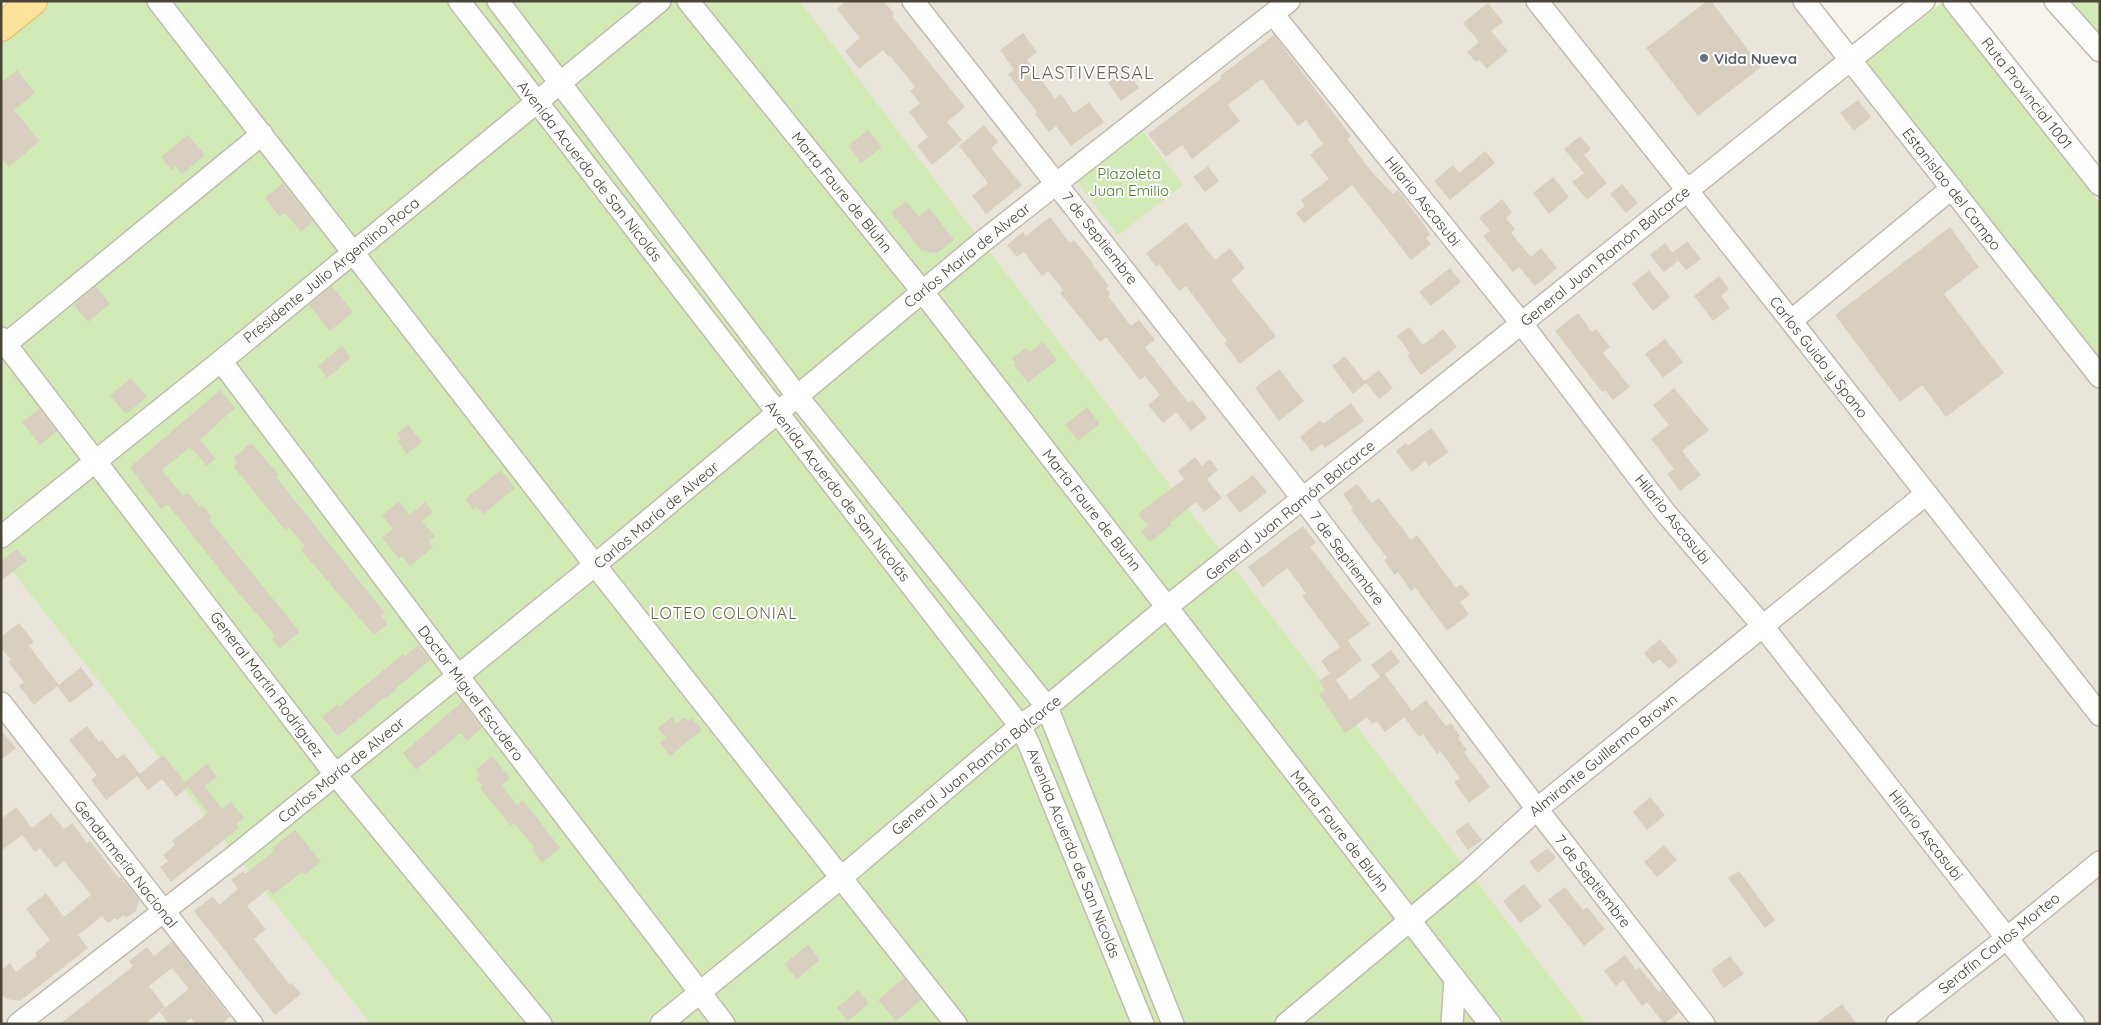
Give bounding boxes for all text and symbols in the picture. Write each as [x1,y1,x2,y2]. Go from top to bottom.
street label: Ruta Provincial 1001 [1978,33,2076,153]
place label: Vida Nueva [1714,49,1797,68]
marker: Vida Nueva [1698,52,1710,64]
district label: PLASTIVERSAL [1019,61,1155,84]
street label: Avenida Acuerdo de San Nicolás [513,77,667,265]
street label: Estanislao del Campo [1898,124,2006,254]
street label: Marta Faure de Bluhn [788,128,896,256]
street label: Hilario Ascasubi [1381,152,1465,250]
park label: Plazoleta Juan Emilio [1089,164,1169,200]
street label: General Juan Ramón Balcarce [1516,182,1694,330]
street label: 7 de Septiembre [1058,188,1142,288]
street label: Presidente Julio Argentino Roca [239,193,423,347]
street label: Carlos María de Alvear [900,198,1034,312]
street label: Carlos Guido y Spano [1765,292,1873,422]
street label: Avenida Acuerdo de San Nicolás [761,397,915,585]
street label: General Juan Ramón Balcarce [1201,436,1379,584]
street label: Marta Faure de Bluhn [1038,445,1146,575]
street label: Carlos María de Alvear [590,457,723,573]
street label: Hilario Ascasubi [1631,470,1715,568]
street label: 7 de Septiembre [1305,507,1389,609]
district label: LOTEO COLONIAL [650,603,798,623]
street label: General Martín Rodríguez [206,608,328,760]
street label: Doctor Miguel Escudero [414,621,528,765]
street label: Almirante Guillermo Brown [1525,689,1681,821]
street label: General Juan Ramón Balcarce [887,691,1065,839]
street label: Carlos María de Alvear [274,713,408,827]
street label: Avenida Acuerdo de San Nicolás [1023,745,1125,961]
street label: Marta Faure de Bluhn [1286,766,1394,896]
street label: Hilario Ascasubi [1885,786,1967,884]
street label: Gendarmería Nacional [70,796,182,932]
street label: 7 de Septiembre [1551,831,1635,931]
street label: Serafín Carlos Morteo [1934,888,2064,998]

